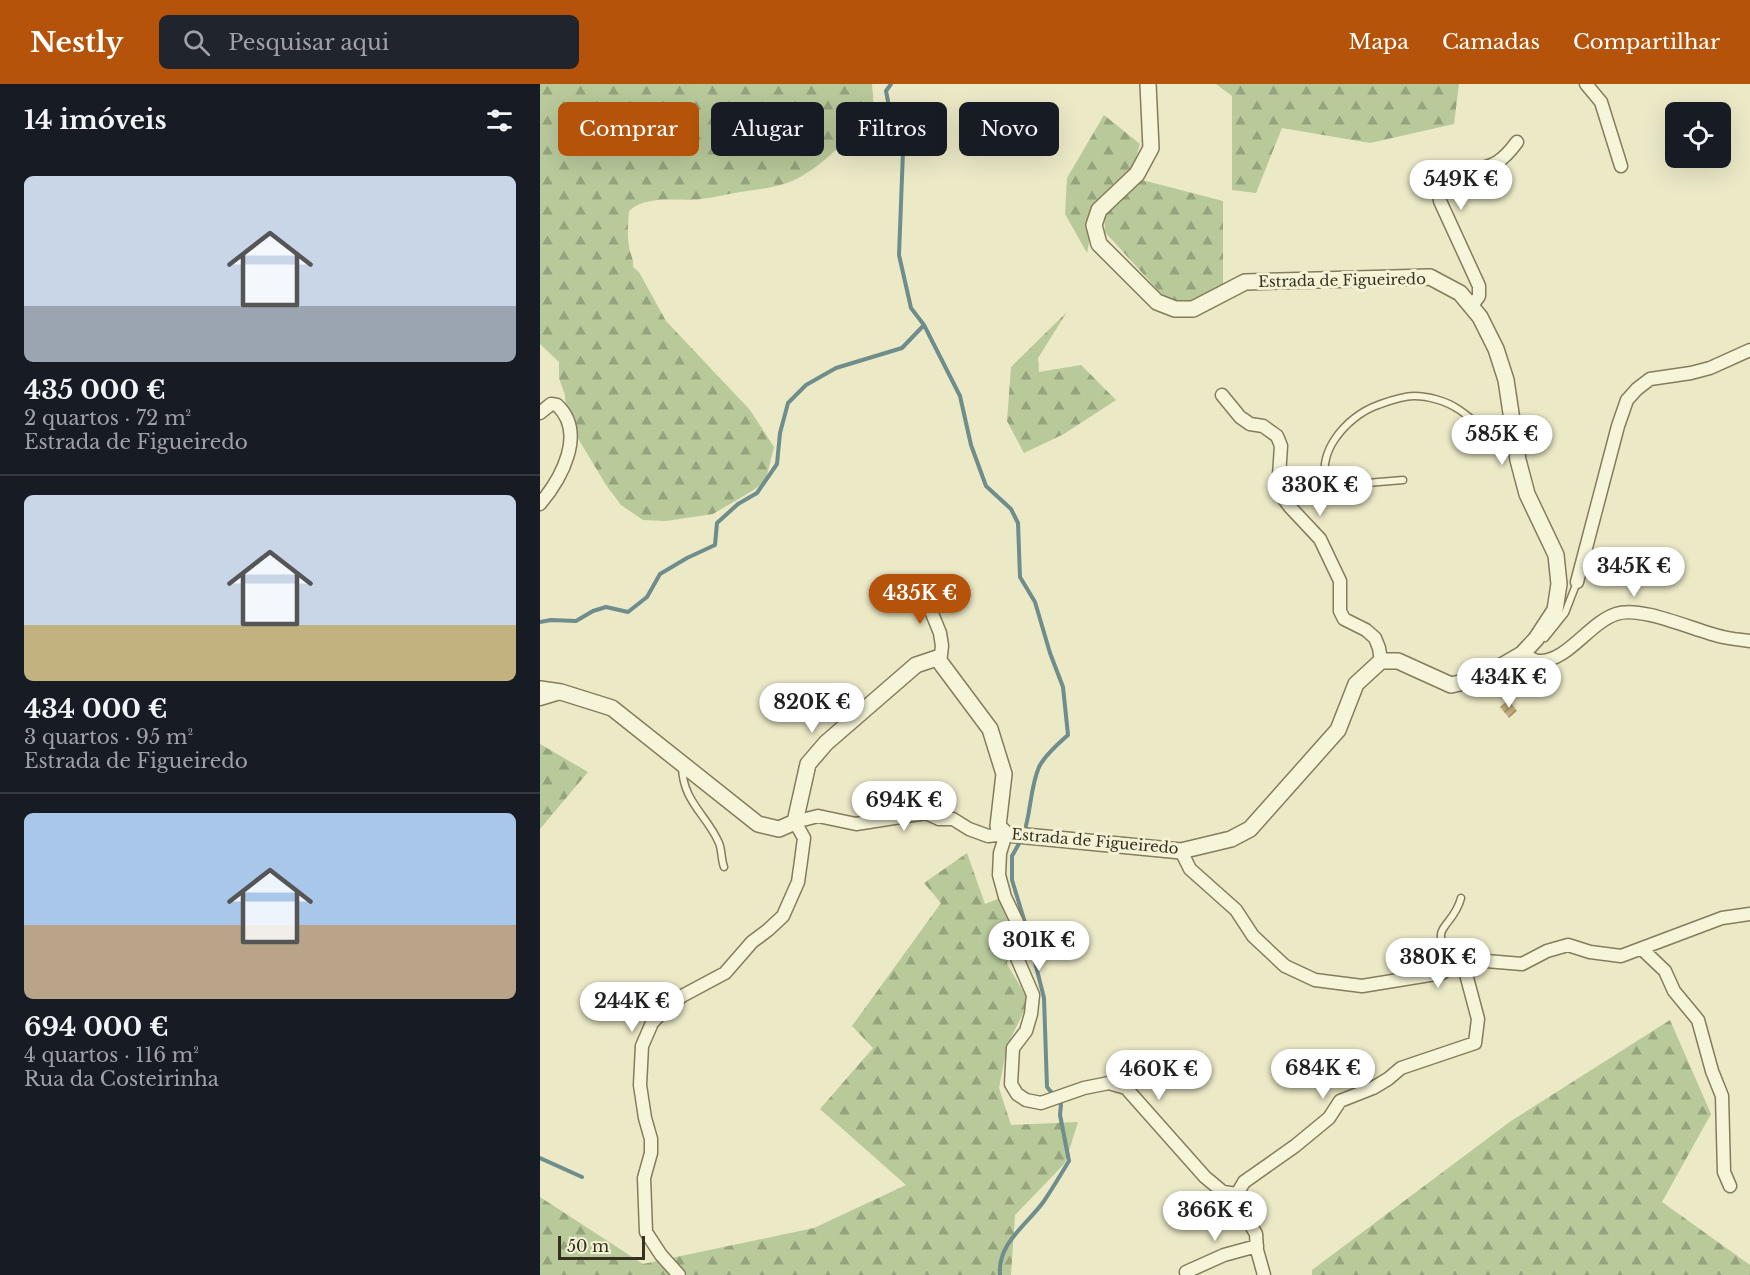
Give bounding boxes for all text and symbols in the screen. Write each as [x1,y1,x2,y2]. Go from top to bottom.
search box [159,15,579,69]
text: Nestly [30,25,123,60]
icon: search [180,26,213,59]
text: Pesquisar aqui [228,29,389,56]
text: Mapa [1349,29,1409,55]
text: Camadas [1442,29,1540,55]
text: Compartilhar [1573,29,1720,55]
chip: Comprar [558,102,699,156]
chip: Alugar [711,102,824,156]
chip: Filtros [836,102,947,156]
chip: Novo [959,102,1059,156]
map controls [1665,102,1731,168]
button: locate [1665,102,1731,168]
text: 14 imóveis [24,104,167,136]
icon: filters [483,104,516,137]
pin: 549K € [1412,160,1510,211]
text: 549K € [1423,167,1499,191]
icon: home [216,215,324,323]
street label: Estrada de Figueiredo [1258,269,1426,291]
text: 435 000 € [24,374,166,406]
text: 2 quartos · 72 m² [24,406,191,430]
pin: 585K € [1453,415,1551,466]
text: 585K € [1465,422,1539,446]
text: Estrada de Figueiredo [24,430,248,454]
pin: 330K € [1271,466,1369,517]
text: 330K € [1281,473,1359,497]
icon: home [216,534,324,642]
pin: 345K € [1585,547,1683,598]
text: 345K € [1597,554,1671,578]
pin: 435K € [871,574,969,625]
text: 435K € [883,581,957,605]
pin: 434K € [1460,658,1558,709]
text: 434K € [1471,665,1547,689]
pin: 820K € [763,683,861,734]
text: 820K € [773,690,851,714]
text: 434 000 € [24,693,168,725]
text: 3 quartos · 95 m² [24,725,193,749]
text: Estrada de Figueiredo [24,749,248,773]
pin: 694K € [855,781,953,832]
text: 694K € [866,788,942,812]
street label: Estrada de Figueiredo [1011,824,1180,858]
icon: home [216,852,324,960]
pin: 301K € [990,921,1088,972]
text: 301K € [1002,928,1076,952]
pin: 380K € [1389,938,1487,989]
text: 380K € [1399,945,1477,969]
pin: 244K € [583,982,681,1033]
text: 244K € [594,989,670,1013]
text: 694 000 € [24,1011,169,1043]
text: 4 quartos · 116 m² [24,1043,199,1067]
pin: 684K € [1274,1049,1372,1100]
pin: 460K € [1110,1050,1208,1101]
text: 684K € [1285,1056,1361,1080]
text: 460K € [1120,1057,1198,1081]
text: Rua da Costeirinha [24,1067,219,1091]
pin: 366K € [1166,1191,1264,1242]
text: 366K € [1177,1198,1253,1222]
scale bar [558,1233,645,1260]
text: 50 m [567,1236,609,1256]

